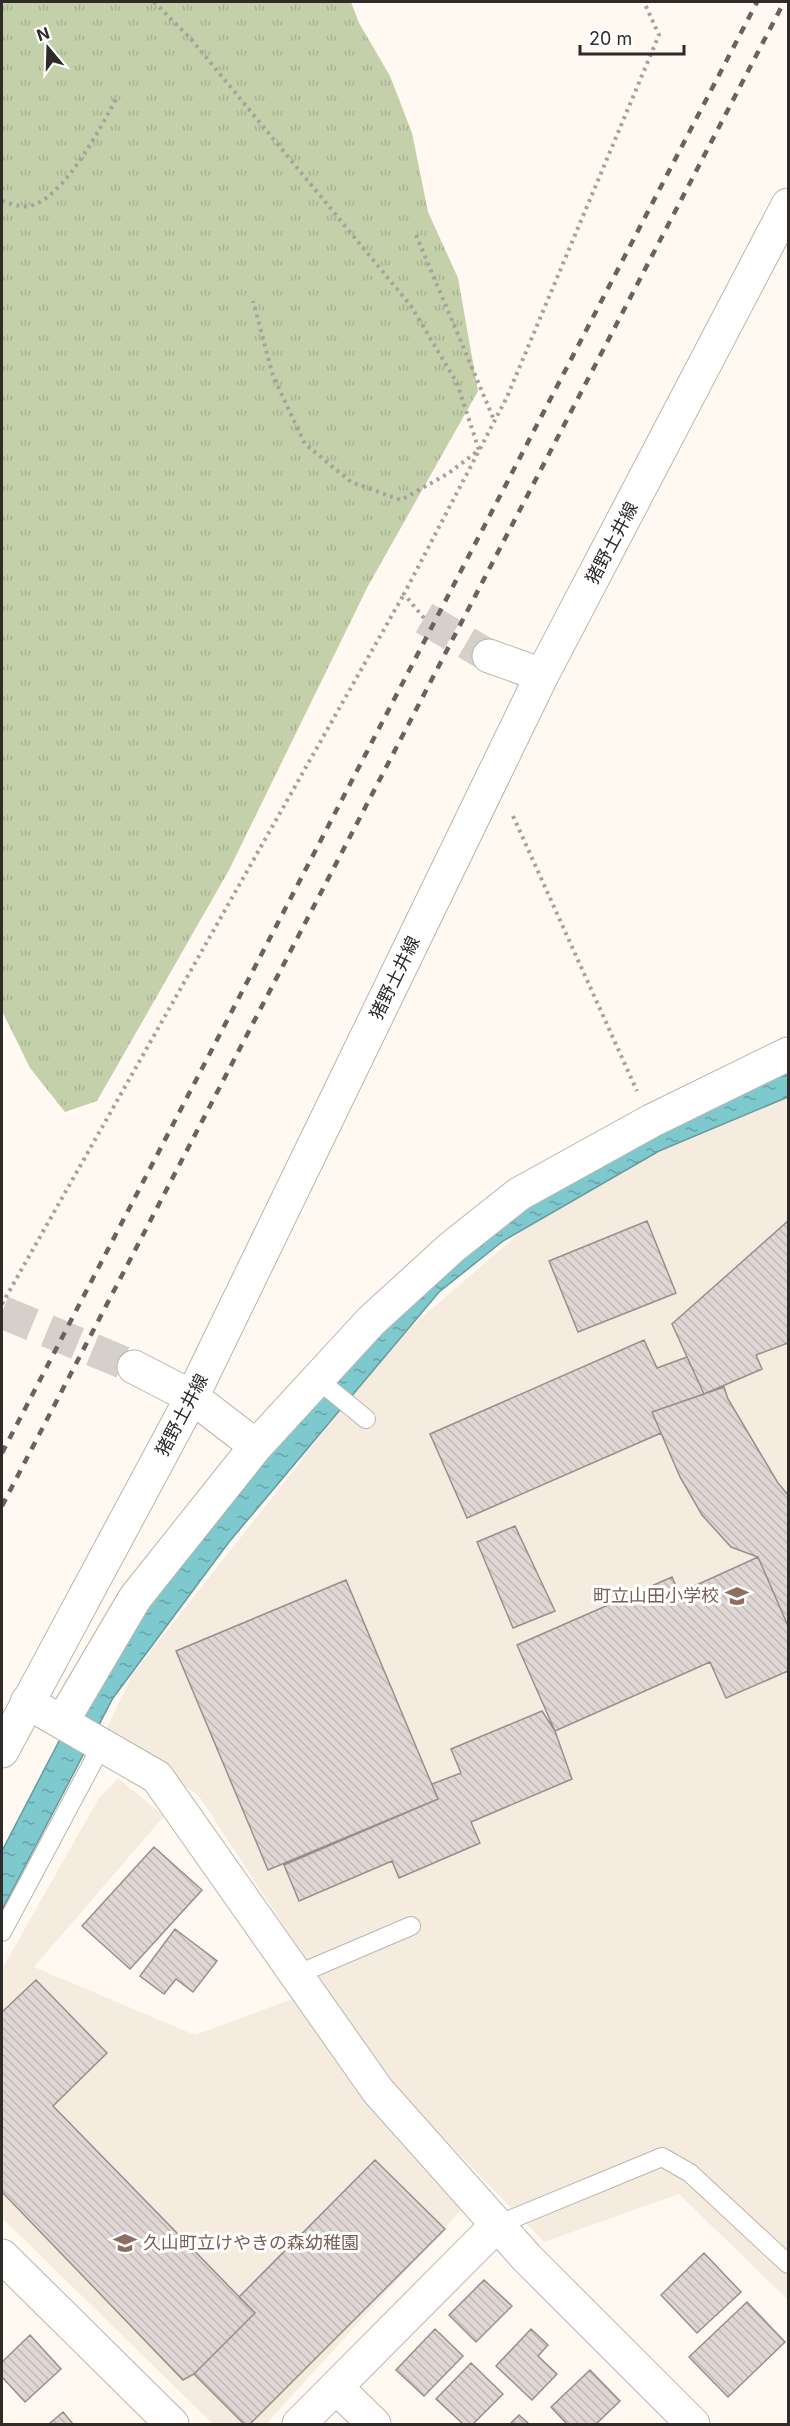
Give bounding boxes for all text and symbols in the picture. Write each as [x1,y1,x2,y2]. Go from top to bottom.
north arrow [18,18,78,78]
scale bar [580,18,684,56]
text: N [34,22,52,45]
text: 20 m [589,28,632,49]
street label: 猪野土井線 [581,498,642,587]
street label: 猪野土井線 [365,933,424,1023]
street label: 猪野土井線 [151,1370,212,1459]
school or university icon: 町立山田小学校 [724,1583,750,1609]
place label: 町立山田小学校 [593,1585,719,1606]
school or university icon: 久山町立けやきの森幼稚園 [112,2230,138,2256]
place label: 久山町立けやきの森幼稚園 [143,2232,359,2253]

